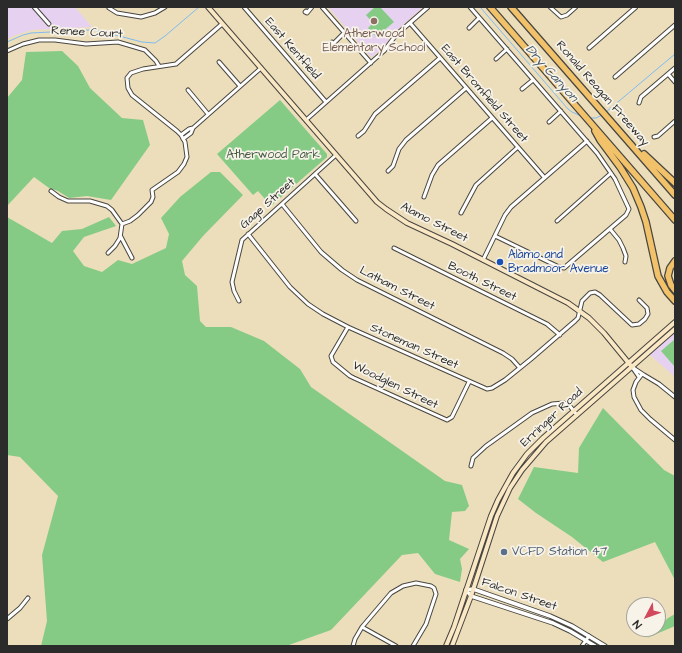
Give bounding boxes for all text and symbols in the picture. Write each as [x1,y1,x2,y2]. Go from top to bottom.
street label: East Kentfield [261,15,323,83]
marker: Atherwood Elementary School [369,16,379,26]
street label: Renee Court [51,24,123,42]
place label: Atherwood Elementary School [323,27,425,55]
street label: Ronald Reagan Freeway [552,38,652,150]
street label: East Bromfield Street [437,42,531,146]
water label: Dry Canyon [521,42,581,106]
park label: Atherwood Park [226,148,320,162]
street label: Gage Street [238,176,298,232]
street label: Alamo Street [398,200,470,246]
place label: Alamo and Bradmoor Avenue [508,248,609,276]
marker: Alamo and Bradmoor Avenue [495,257,505,267]
street label: Booth Street [445,259,519,305]
street label: Latham Street [357,264,437,314]
street label: Stoneman Street [368,321,460,373]
street label: Woodglen Street [350,359,440,413]
street label: Erringer Road [518,386,586,450]
place label: VCFD Station 47 [512,545,607,559]
marker: VCFD Station 47 [499,547,509,557]
street label: Falcon Street [480,575,558,615]
north arrow [626,597,666,637]
text: N [629,617,645,632]

